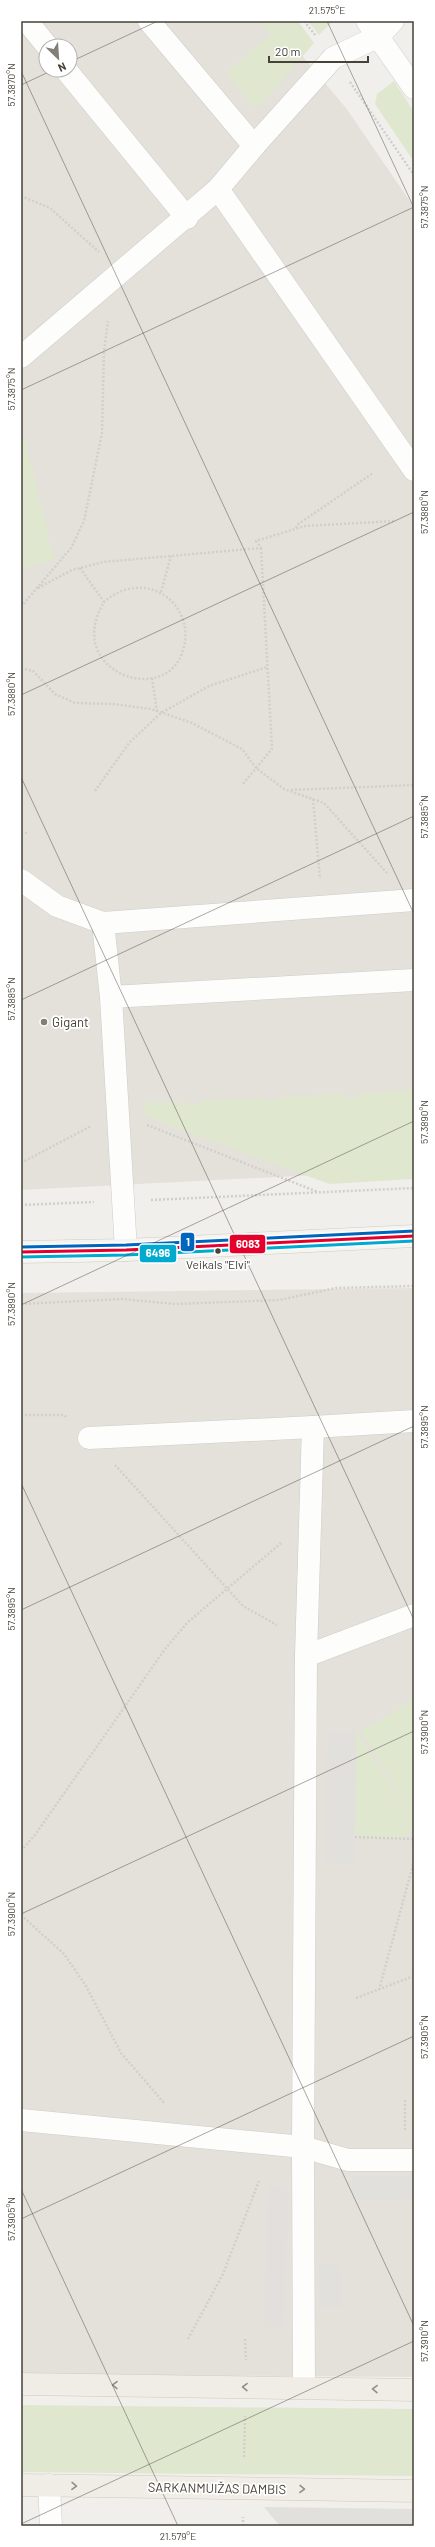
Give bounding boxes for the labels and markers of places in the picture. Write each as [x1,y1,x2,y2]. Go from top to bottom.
place label: Gigant [52,1014,89,1030]
marker: Gigant [39,1017,49,1027]
marker: Veikals "Elvi" [213,1246,223,1256]
place label: Veikals "Elvi" [186,1257,250,1271]

